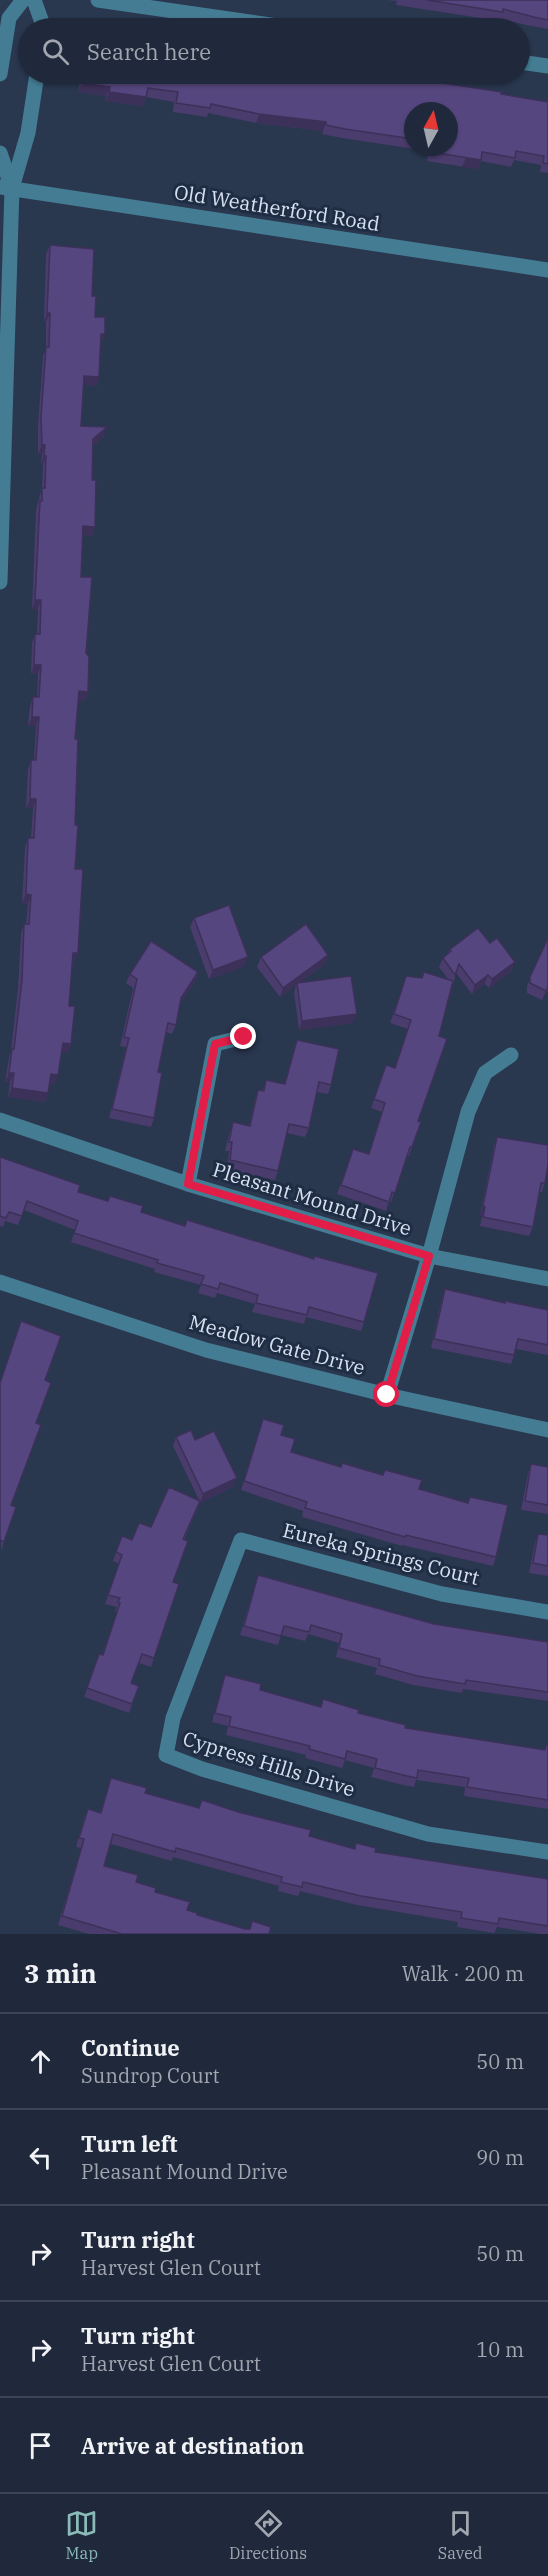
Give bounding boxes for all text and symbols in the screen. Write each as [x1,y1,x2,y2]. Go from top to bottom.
search box [18,18,530,84]
icon: search [39,35,72,68]
text: Search here [87,37,211,66]
north arrow [404,102,458,156]
street label: Old Weatherford Road [172,178,382,237]
route end [230,1023,256,1049]
street label: Pleasant Mound Drive [209,1155,415,1242]
street label: Meadow Gate Drive [186,1308,368,1381]
route start [373,1381,399,1407]
street label: Eureka Springs Court [280,1516,482,1591]
street label: Cypress Hills Drive [180,1725,358,1803]
text: 3 min [24,1956,97,1990]
text: Walk · 200 m [402,1960,524,1987]
text: Continue [81,2033,180,2062]
icon: ahead [24,2045,57,2078]
text: 50 m [476,2048,524,2075]
text: Sundrop Court [81,2062,220,2089]
text: Turn left [81,2129,177,2158]
icon: left [24,2141,57,2174]
text: 90 m [476,2144,524,2171]
text: Pleasant Mound Drive [81,2158,288,2185]
text: Turn right [81,2225,195,2254]
icon: right [24,2237,57,2270]
text: 50 m [476,2240,524,2267]
text: Harvest Glen Court [81,2254,261,2281]
text: Turn right [81,2321,195,2350]
icon: right [24,2333,57,2366]
text: 10 m [476,2336,524,2363]
text: Harvest Glen Court [81,2350,261,2377]
icon: arrive [24,2429,57,2462]
text: Arrive at destination [81,2431,304,2460]
tab: Map [65,2507,98,2563]
tab: Directions [229,2507,307,2563]
tab: Saved [438,2507,483,2563]

